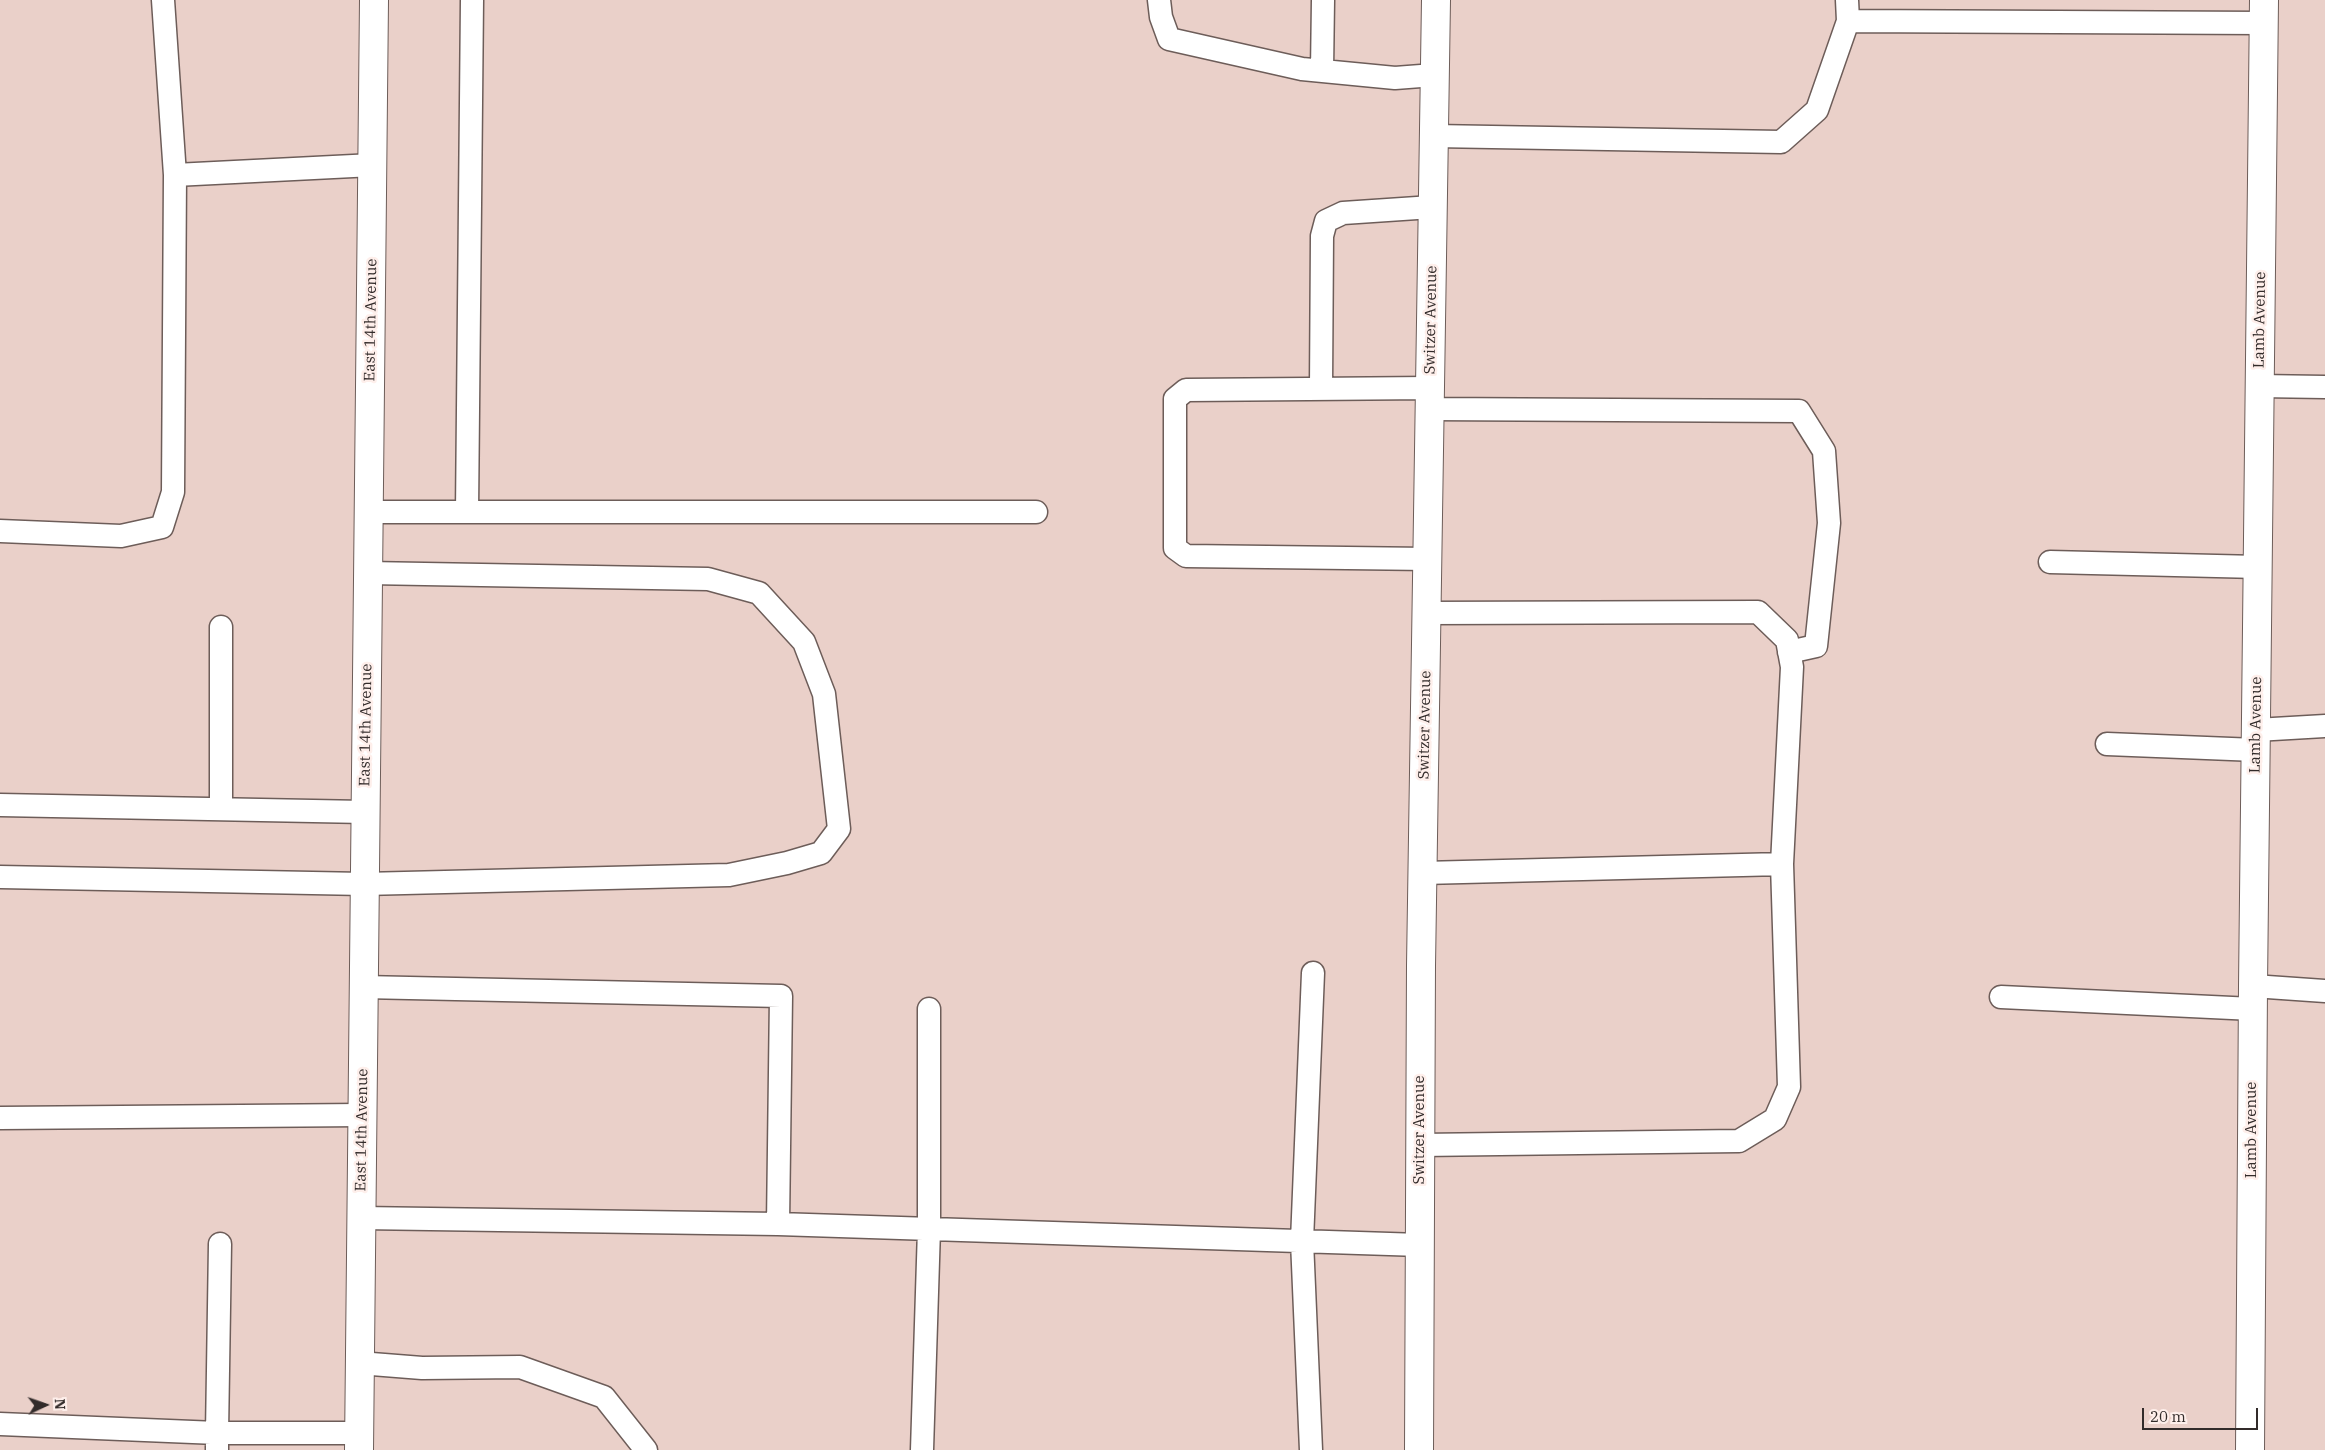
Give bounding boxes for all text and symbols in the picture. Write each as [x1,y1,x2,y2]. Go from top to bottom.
street label: East 14th Avenue [361,259,381,381]
street label: Switzer Avenue [1421,265,1441,375]
street label: Lamb Avenue [2250,272,2270,368]
street label: East 14th Avenue [356,664,376,786]
street label: Switzer Avenue [1415,670,1435,780]
street label: Lamb Avenue [2246,677,2266,773]
street label: East 14th Avenue [352,1069,372,1191]
street label: Switzer Avenue [1411,1076,1429,1184]
street label: Lamb Avenue [2243,1082,2261,1178]
north arrow [20,1380,70,1430]
text: N [51,1398,69,1410]
scale bar [2145,1398,2261,1430]
text: 20 m [2150,1407,2186,1426]

